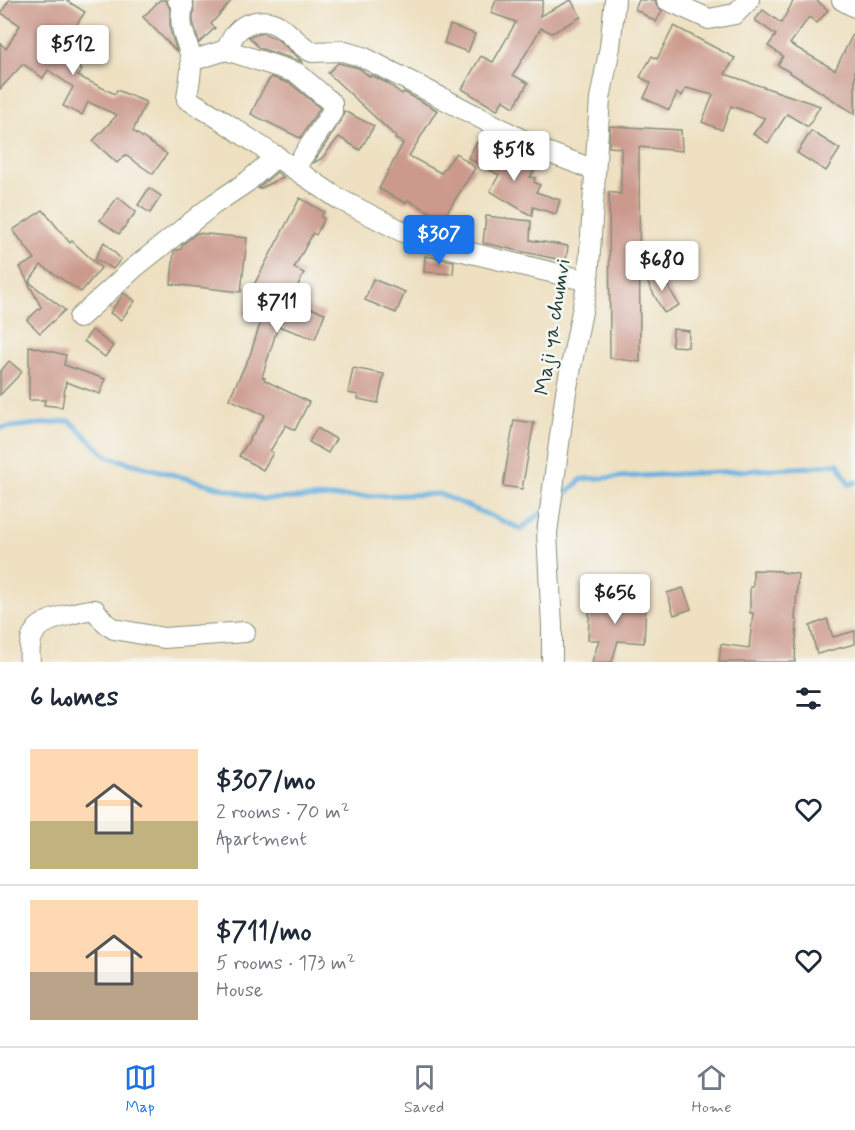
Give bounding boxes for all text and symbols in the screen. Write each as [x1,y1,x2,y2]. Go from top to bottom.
pin: $512 [37,25,109,76]
text: $512 [51,31,95,58]
pin: $518 [478,131,550,182]
text: $518 [492,137,536,164]
pin: $307 [403,215,475,266]
text: $307 [417,221,461,248]
pin: $680 [626,241,698,292]
text: $680 [640,247,685,274]
street label: Maji ya chumvi [528,257,578,397]
pin: $711 [241,283,313,334]
text: $711 [257,289,297,316]
pin: $656 [579,574,651,625]
text: $656 [594,580,636,607]
text: 6 homes [30,681,118,715]
icon: filters [792,682,825,715]
text: $307/mo [216,765,316,799]
icon: home [78,773,150,845]
icon: heart [792,793,825,826]
text: 2 rooms · 70 m² [216,799,350,826]
text: Apartment [216,826,307,853]
text: $711/mo [216,916,312,950]
icon: home [78,924,150,996]
icon: heart [792,944,825,977]
text: 5 rooms · 173 m² [216,950,355,977]
text: House [216,977,263,1004]
tab: Map [124,1061,157,1118]
tab: Saved [404,1061,444,1118]
tab: Home [692,1061,731,1118]

